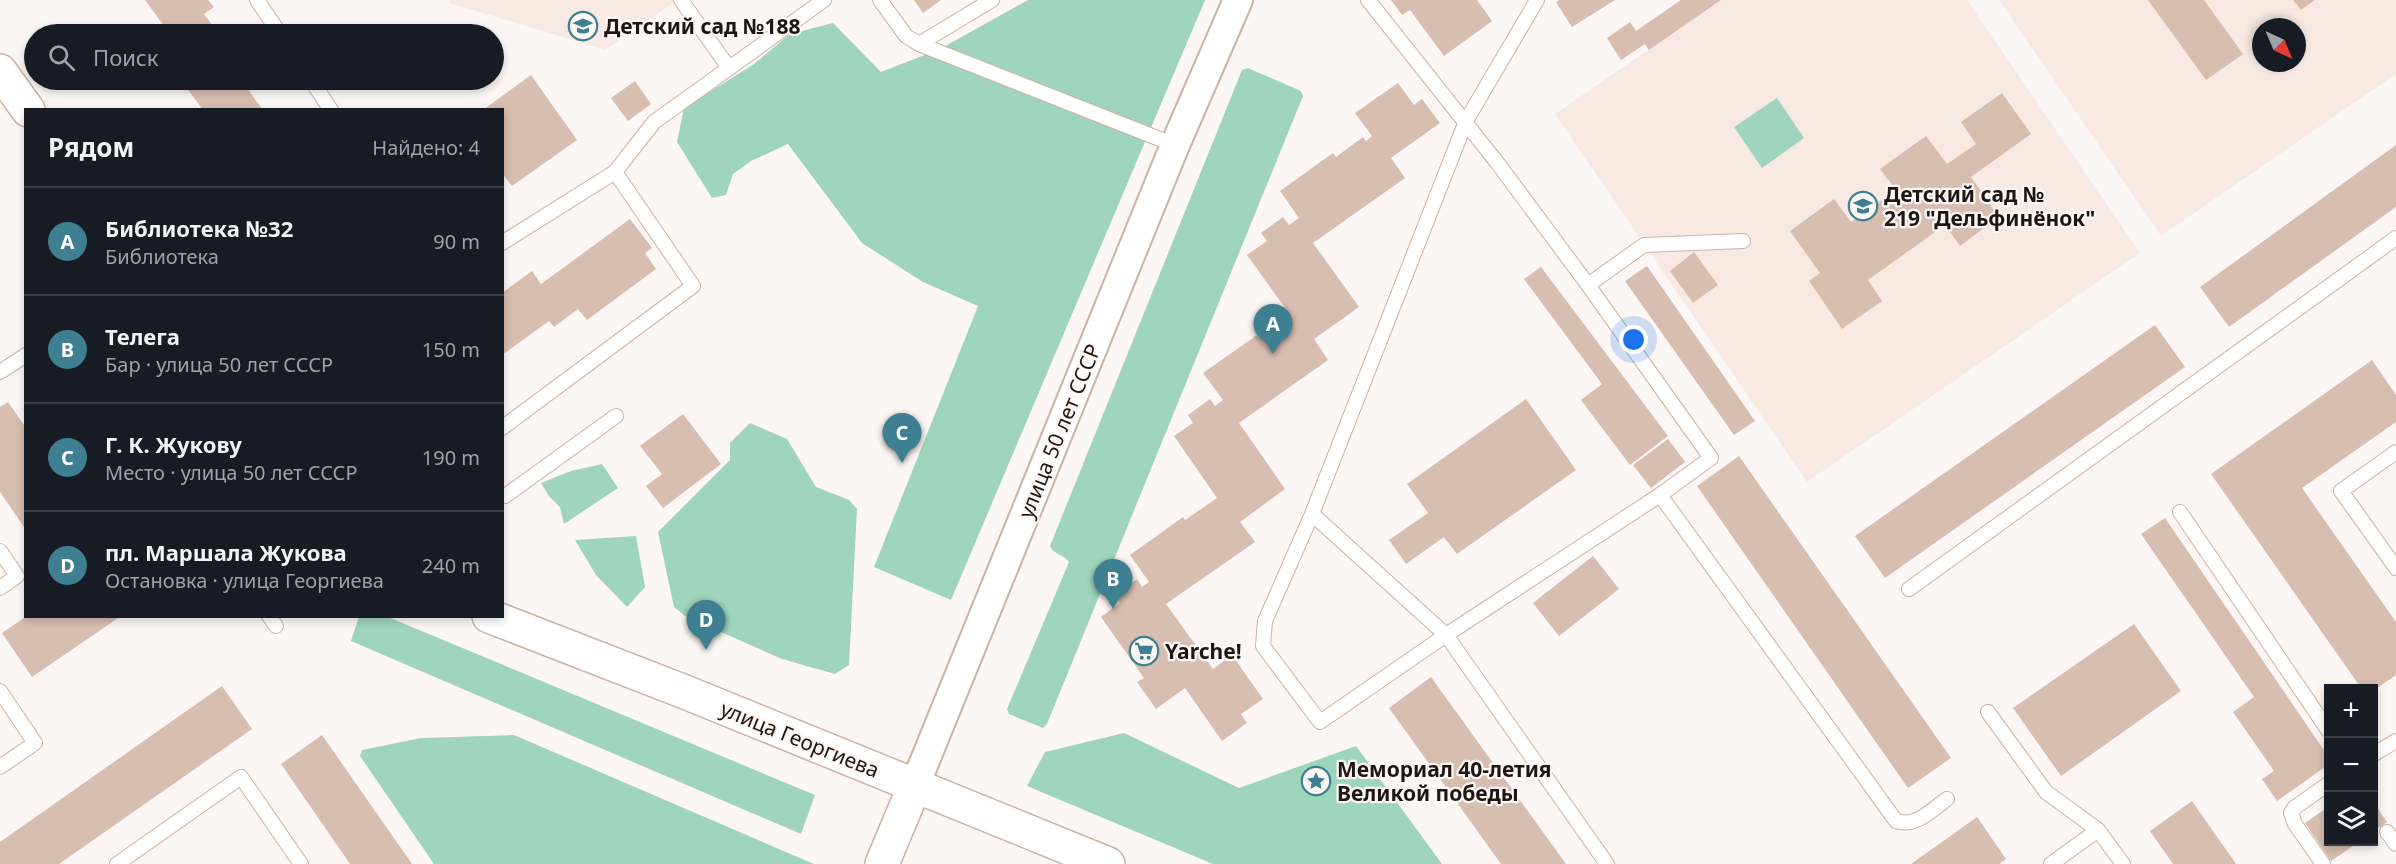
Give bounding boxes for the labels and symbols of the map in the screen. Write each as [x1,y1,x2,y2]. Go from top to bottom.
school or university icon: Детский сад №188 [567,10,599,42]
place label: Детский сад №188 [604,12,800,40]
north arrow [2252,18,2306,72]
place label: Детский сад № 219 "Дельфинёнок" [1884,180,2095,232]
school or university icon: Детский сад № 219 "Дельфинёнок" [1847,190,1879,222]
pin: A [1254,304,1292,354]
your location [1619,325,1648,354]
street label: улица 50 лет СССР [1011,340,1107,522]
pin: C [882,414,922,463]
pin: B [1094,560,1132,609]
pin: D [686,600,726,650]
supermarket icon: Yarche! [1128,635,1160,667]
place label: Yarche! [1165,637,1242,665]
street label: улица Георгиева [716,694,884,784]
place label: Мемориал 40-летия Великой победы [1337,755,1552,807]
place icon: Мемориал 40-летия Великой победы [1300,765,1332,797]

